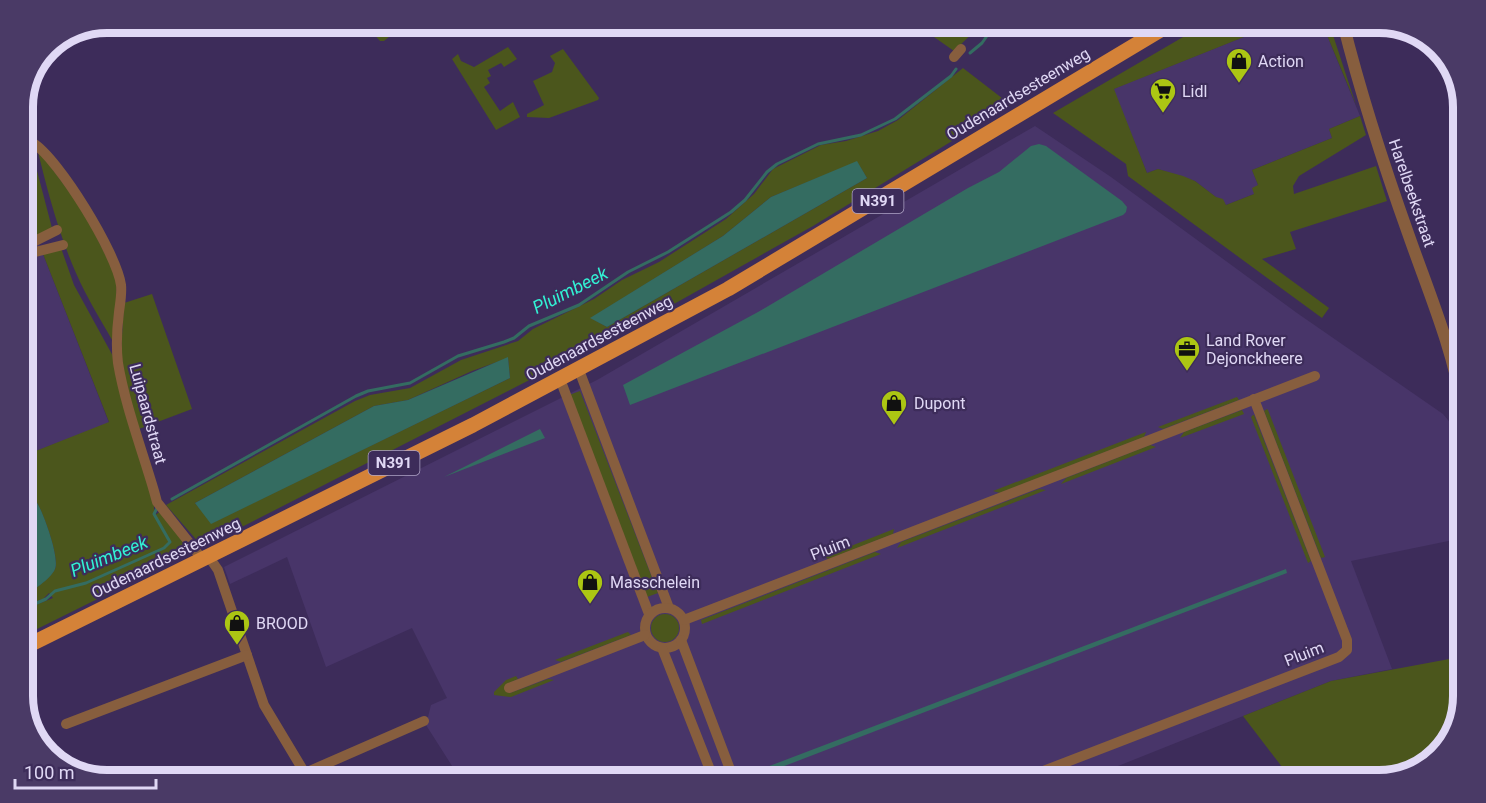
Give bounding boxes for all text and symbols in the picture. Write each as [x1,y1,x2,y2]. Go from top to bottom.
street label: Oudenaardsesteenweg [943,44,1093,144]
shop icon: Action [1224,46,1254,84]
place label: Action [1258,52,1304,71]
supermarket icon: Lidl [1148,76,1178,114]
place label: Lidl [1182,82,1207,101]
street label: Harelbeekstraat [1385,136,1439,250]
road number: N391 [852,189,904,213]
water label: Pluimbeek [529,262,612,318]
street label: Oudenaardsesteenweg [522,291,676,385]
place label: Land Rover Dejonckheere [1206,331,1303,368]
office icon: Land Rover Dejonckheere [1172,334,1202,372]
street label: Luipaardstraat [126,362,170,466]
shop icon: Dupont [879,388,909,426]
place label: Dupont [914,394,966,413]
road number: N391 [368,451,420,475]
street label: Oudenaardsesteenweg [88,514,244,602]
water label: Pluimbeek [67,531,152,581]
street label: Pluim [808,532,852,564]
shop icon: Masschelein [575,567,605,605]
place label: Masschelein [610,573,700,592]
shop icon: BROOD [222,608,252,646]
place label: BROOD [256,614,308,633]
street label: Pluim [1282,638,1326,670]
scale bar [15,752,156,790]
text: 100 m [24,762,75,783]

